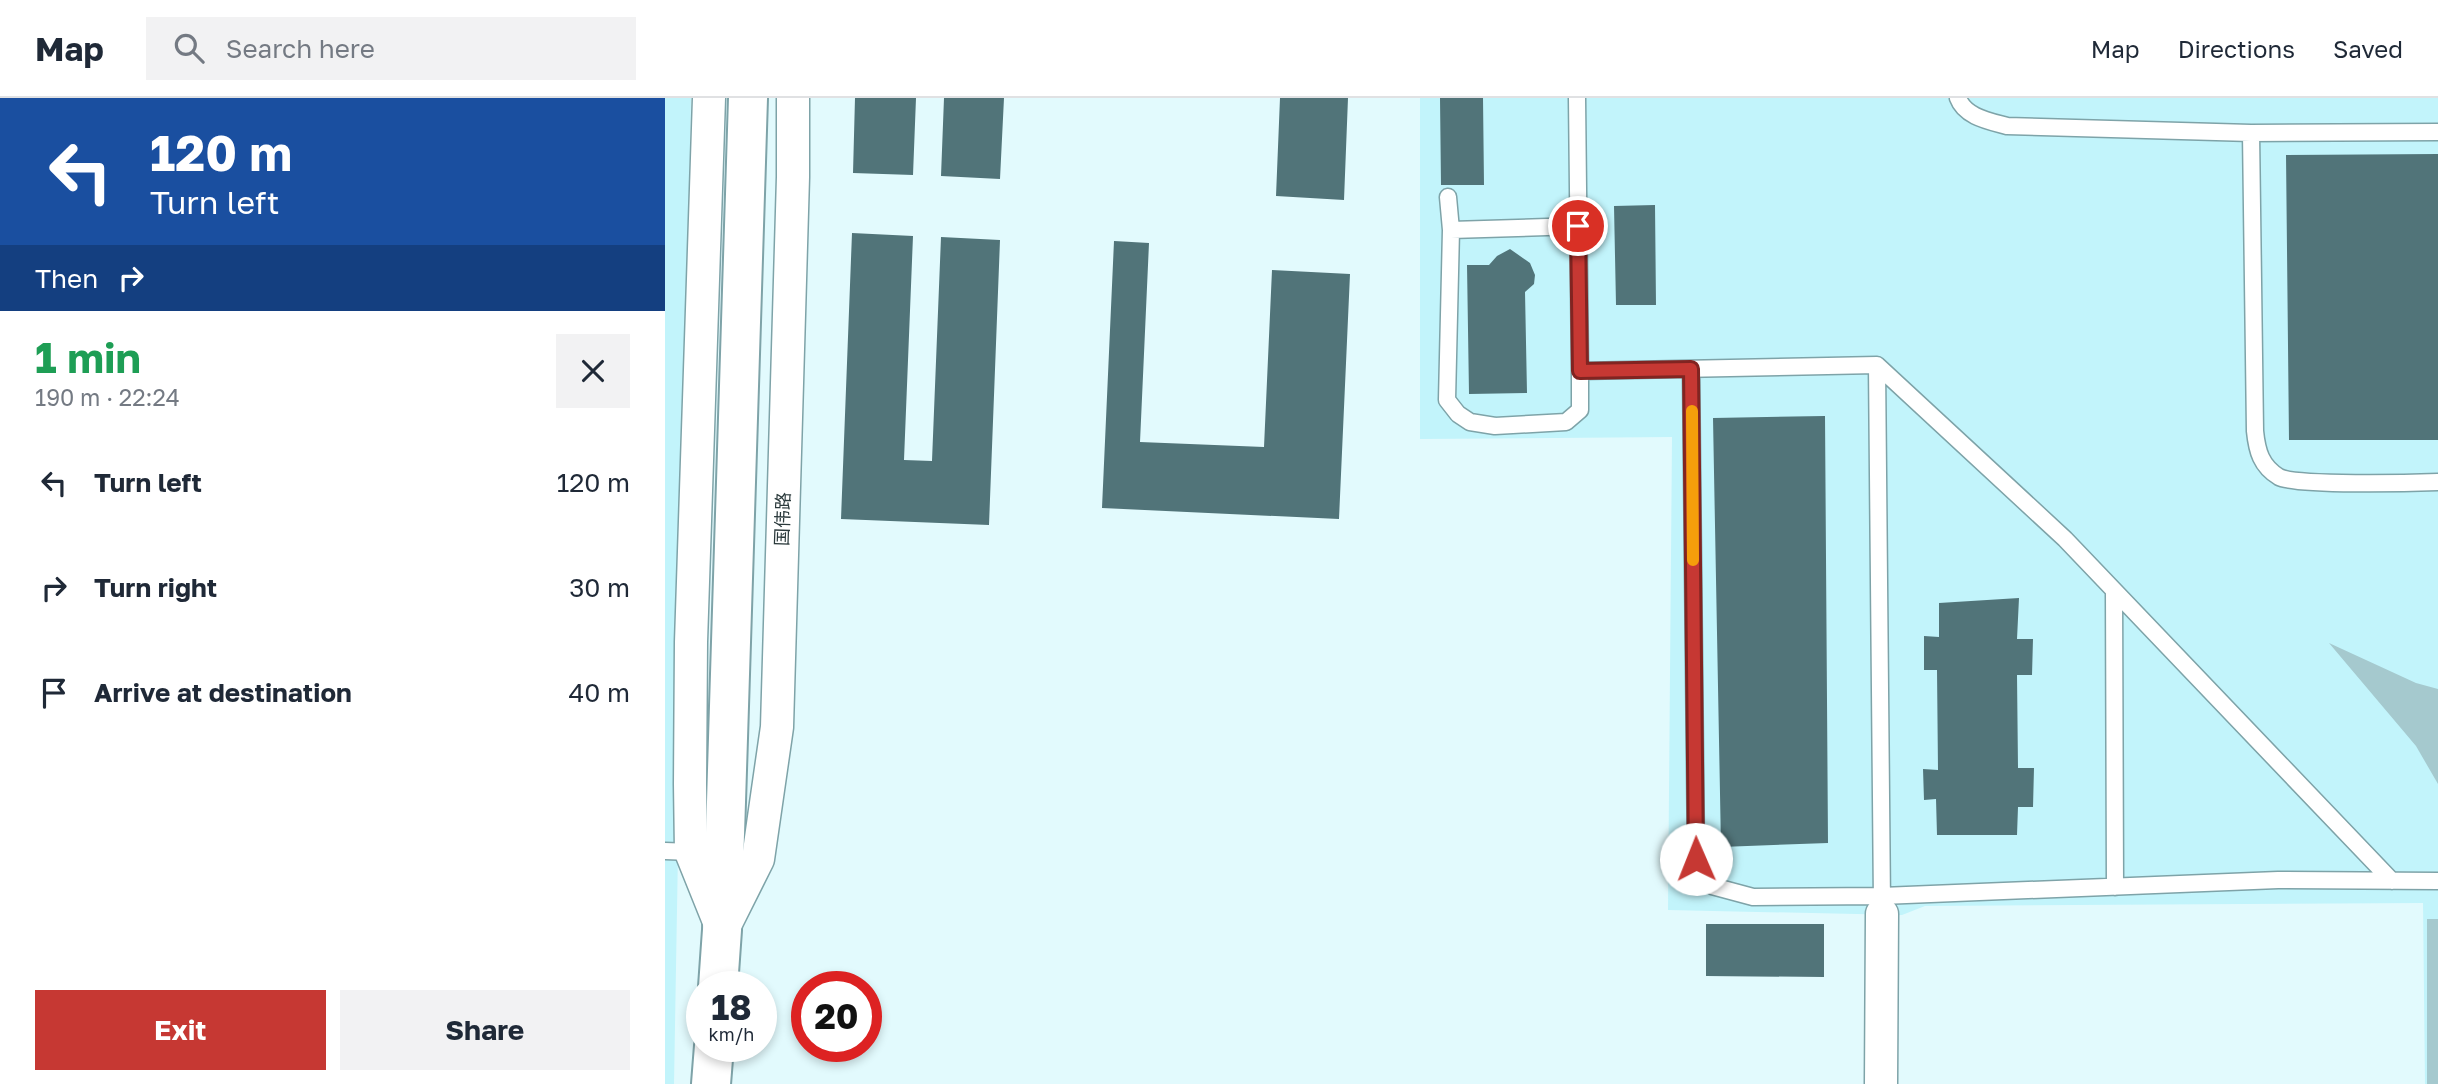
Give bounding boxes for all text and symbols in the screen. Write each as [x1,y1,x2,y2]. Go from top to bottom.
search box [146,17,636,80]
text: Map [35,29,104,68]
icon: search [170,29,208,67]
text: Search here [226,33,375,64]
text: Map [2091,34,2140,63]
text: Directions [2178,34,2295,63]
text: Saved [2333,34,2403,63]
text: 120 m [150,123,292,182]
icon: left [35,126,126,217]
text: Turn left [150,183,279,221]
pin [1548,196,1608,256]
icon: arrive [1559,207,1597,245]
icon: right [112,259,150,297]
text: Then [35,263,98,294]
text: 1 min [35,332,141,382]
button: close [556,334,630,408]
text: 190 m · 22:24 [35,383,180,411]
icon: left [35,464,73,502]
text: Turn left [94,467,202,498]
text: 120 m [557,467,630,498]
street label: 国伟路 [770,492,794,546]
icon: right [35,569,73,607]
text: Turn right [94,572,217,603]
text: 30 m [569,572,630,603]
icon: arrive [35,674,73,712]
text: Arrive at destination [94,677,352,708]
text: 40 m [569,677,630,708]
position arrow [1659,822,1733,896]
speed limit sign: 20 [791,971,882,1062]
text: 18 [711,986,752,1028]
button: Exit [35,990,326,1070]
button: Share [340,990,630,1070]
text: km/h [709,1023,754,1045]

